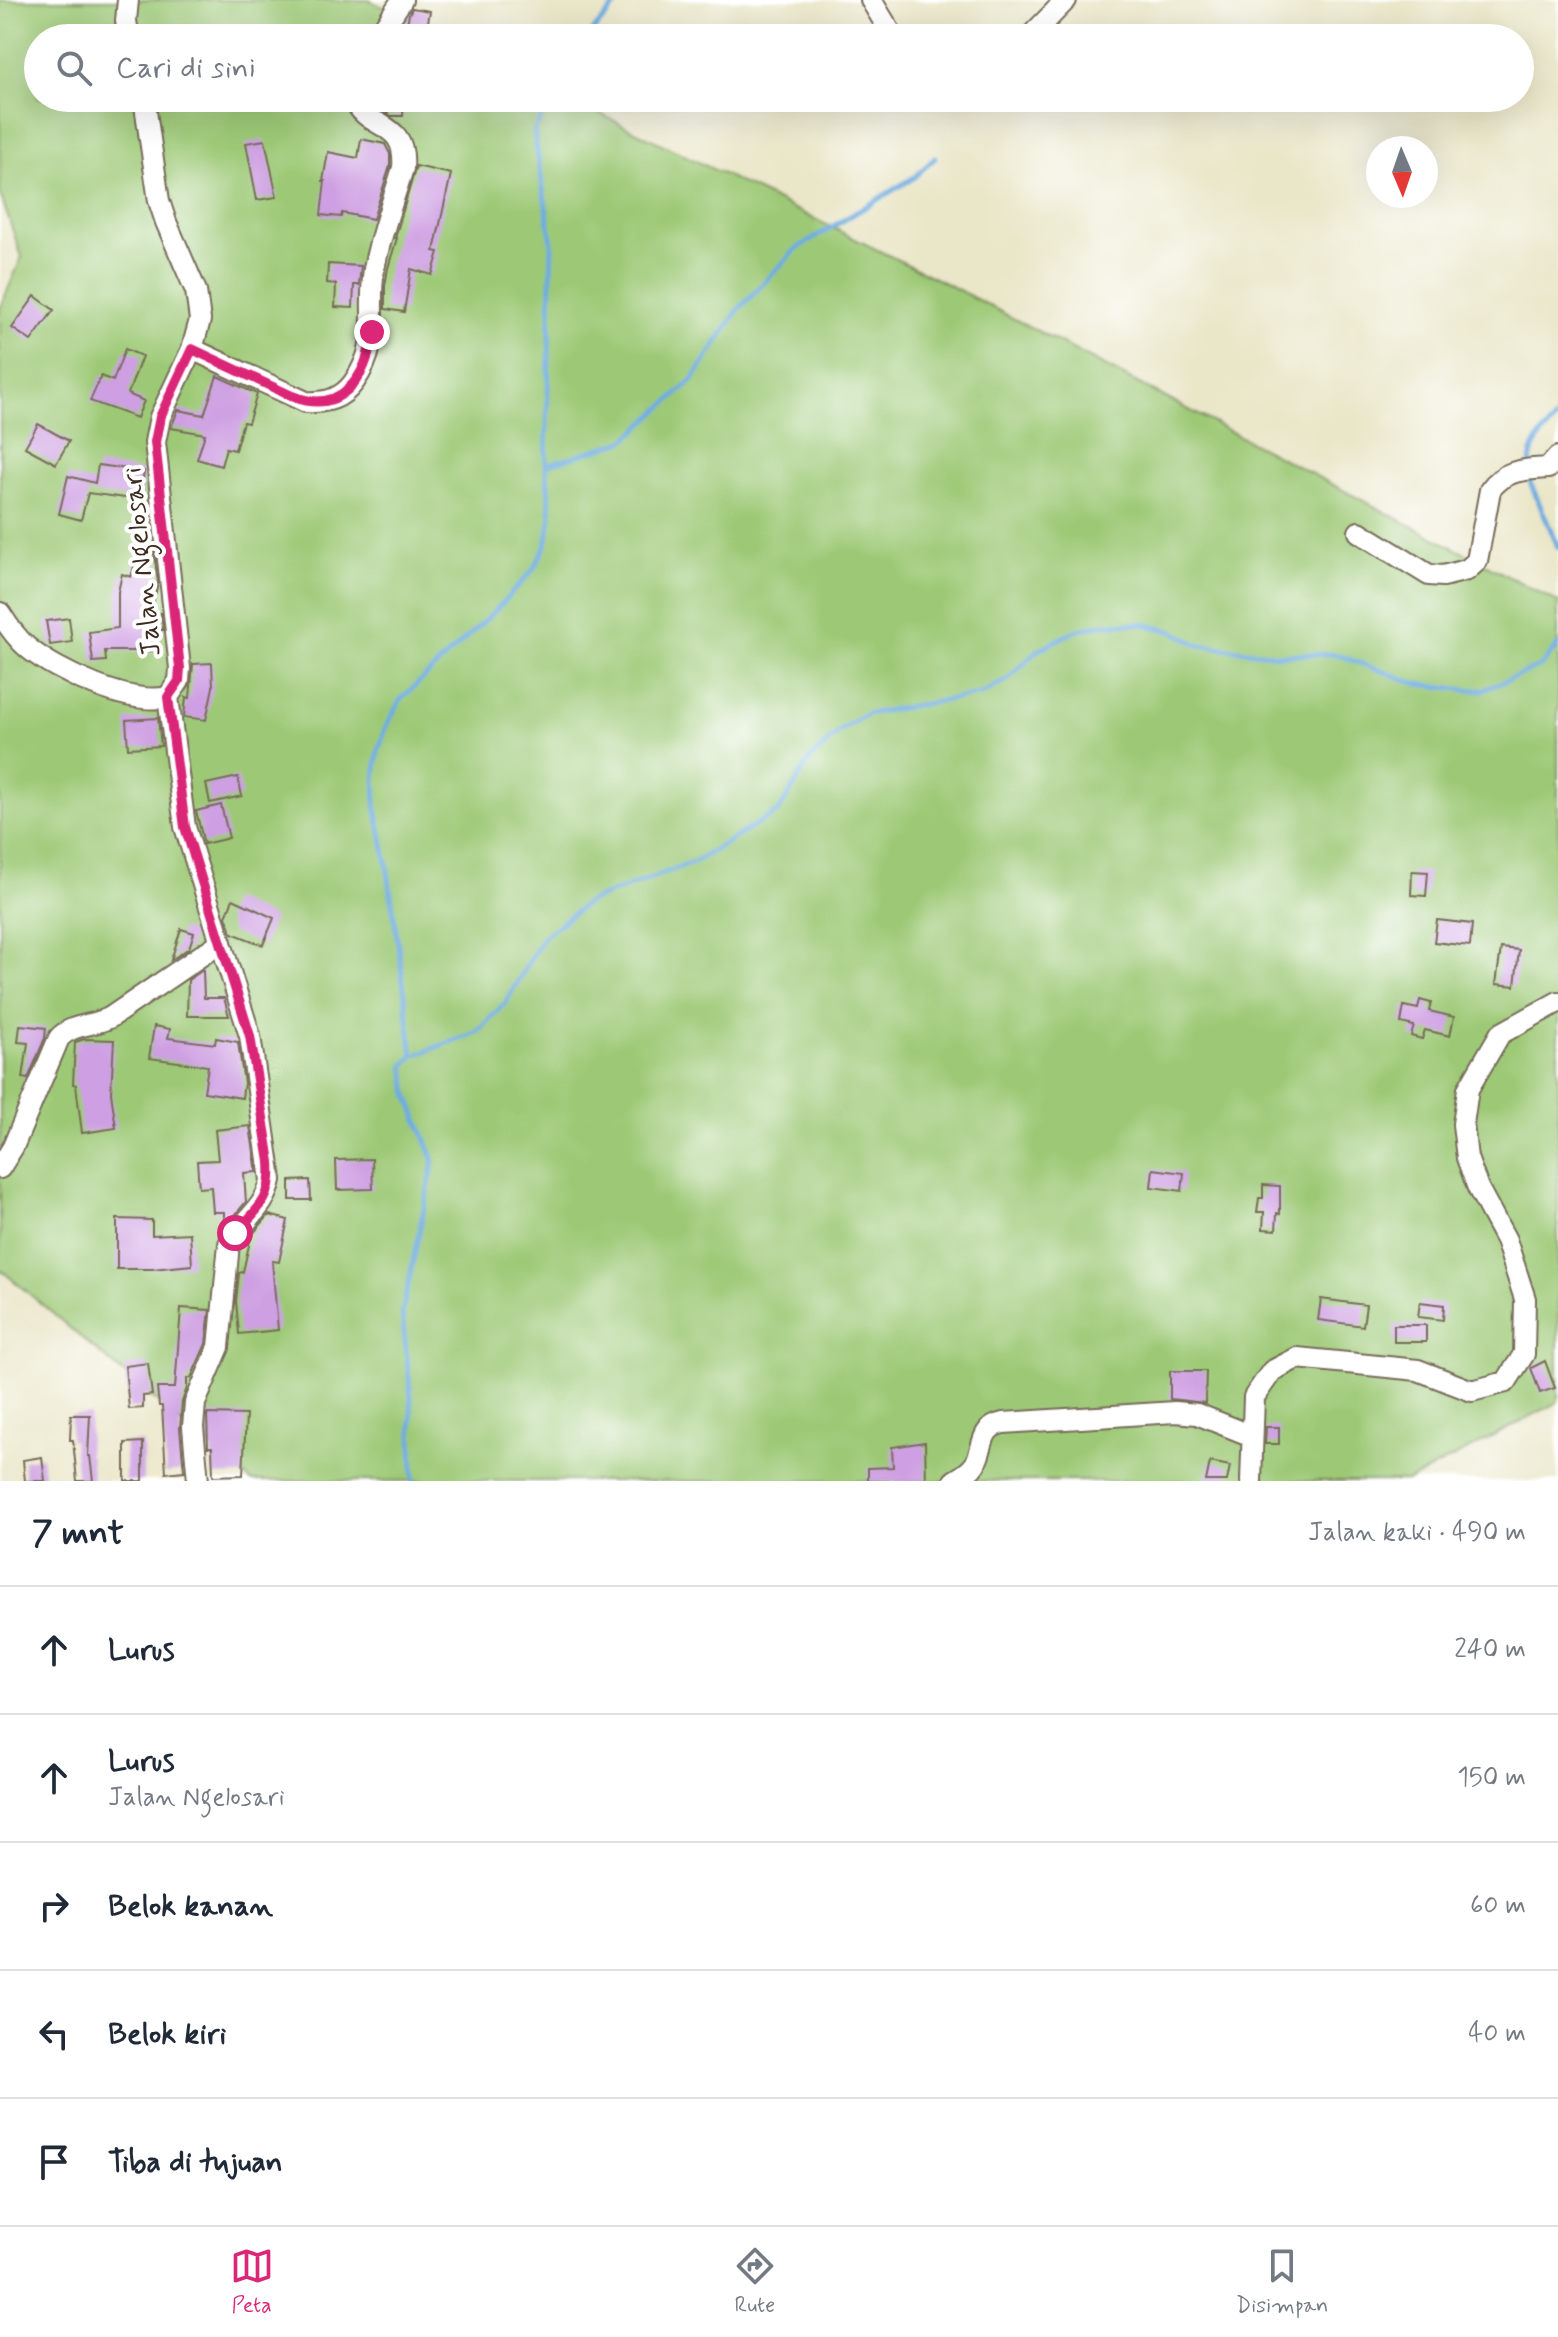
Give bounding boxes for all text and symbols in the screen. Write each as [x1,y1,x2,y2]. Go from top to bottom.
search box [24,24,1534,112]
icon: search [52,46,96,90]
text: Cari di sini [116,49,256,88]
north arrow [1366,136,1438,208]
route end [354,314,390,350]
street label: Jalan Ngelosari [114,465,174,658]
route start [217,1215,253,1251]
text: 7 mnt [32,1511,124,1556]
text: Jalan kaki · 490 m [1308,1516,1526,1550]
icon: ahead [32,1628,76,1672]
text: Lurus [108,1631,175,1670]
text: 240 m [1454,1633,1526,1667]
text: Lurus [108,1742,175,1781]
icon: ahead [32,1756,76,1800]
text: 150 m [1457,1761,1526,1795]
text: Jalan Ngelosari [108,1781,285,1815]
icon: right [32,1884,76,1928]
text: Belok kanan [108,1887,273,1926]
text: 60 m [1470,1889,1526,1923]
icon: left [32,2012,76,2056]
text: Belok kiri [108,2015,226,2054]
text: 40 m [1468,2017,1526,2051]
icon: arrive [32,2140,76,2184]
text: Tiba di tujuan [108,2143,283,2182]
tab: Peta [230,2244,274,2320]
tab: Rute [733,2244,777,2320]
tab: Disimpan [1236,2244,1328,2320]

